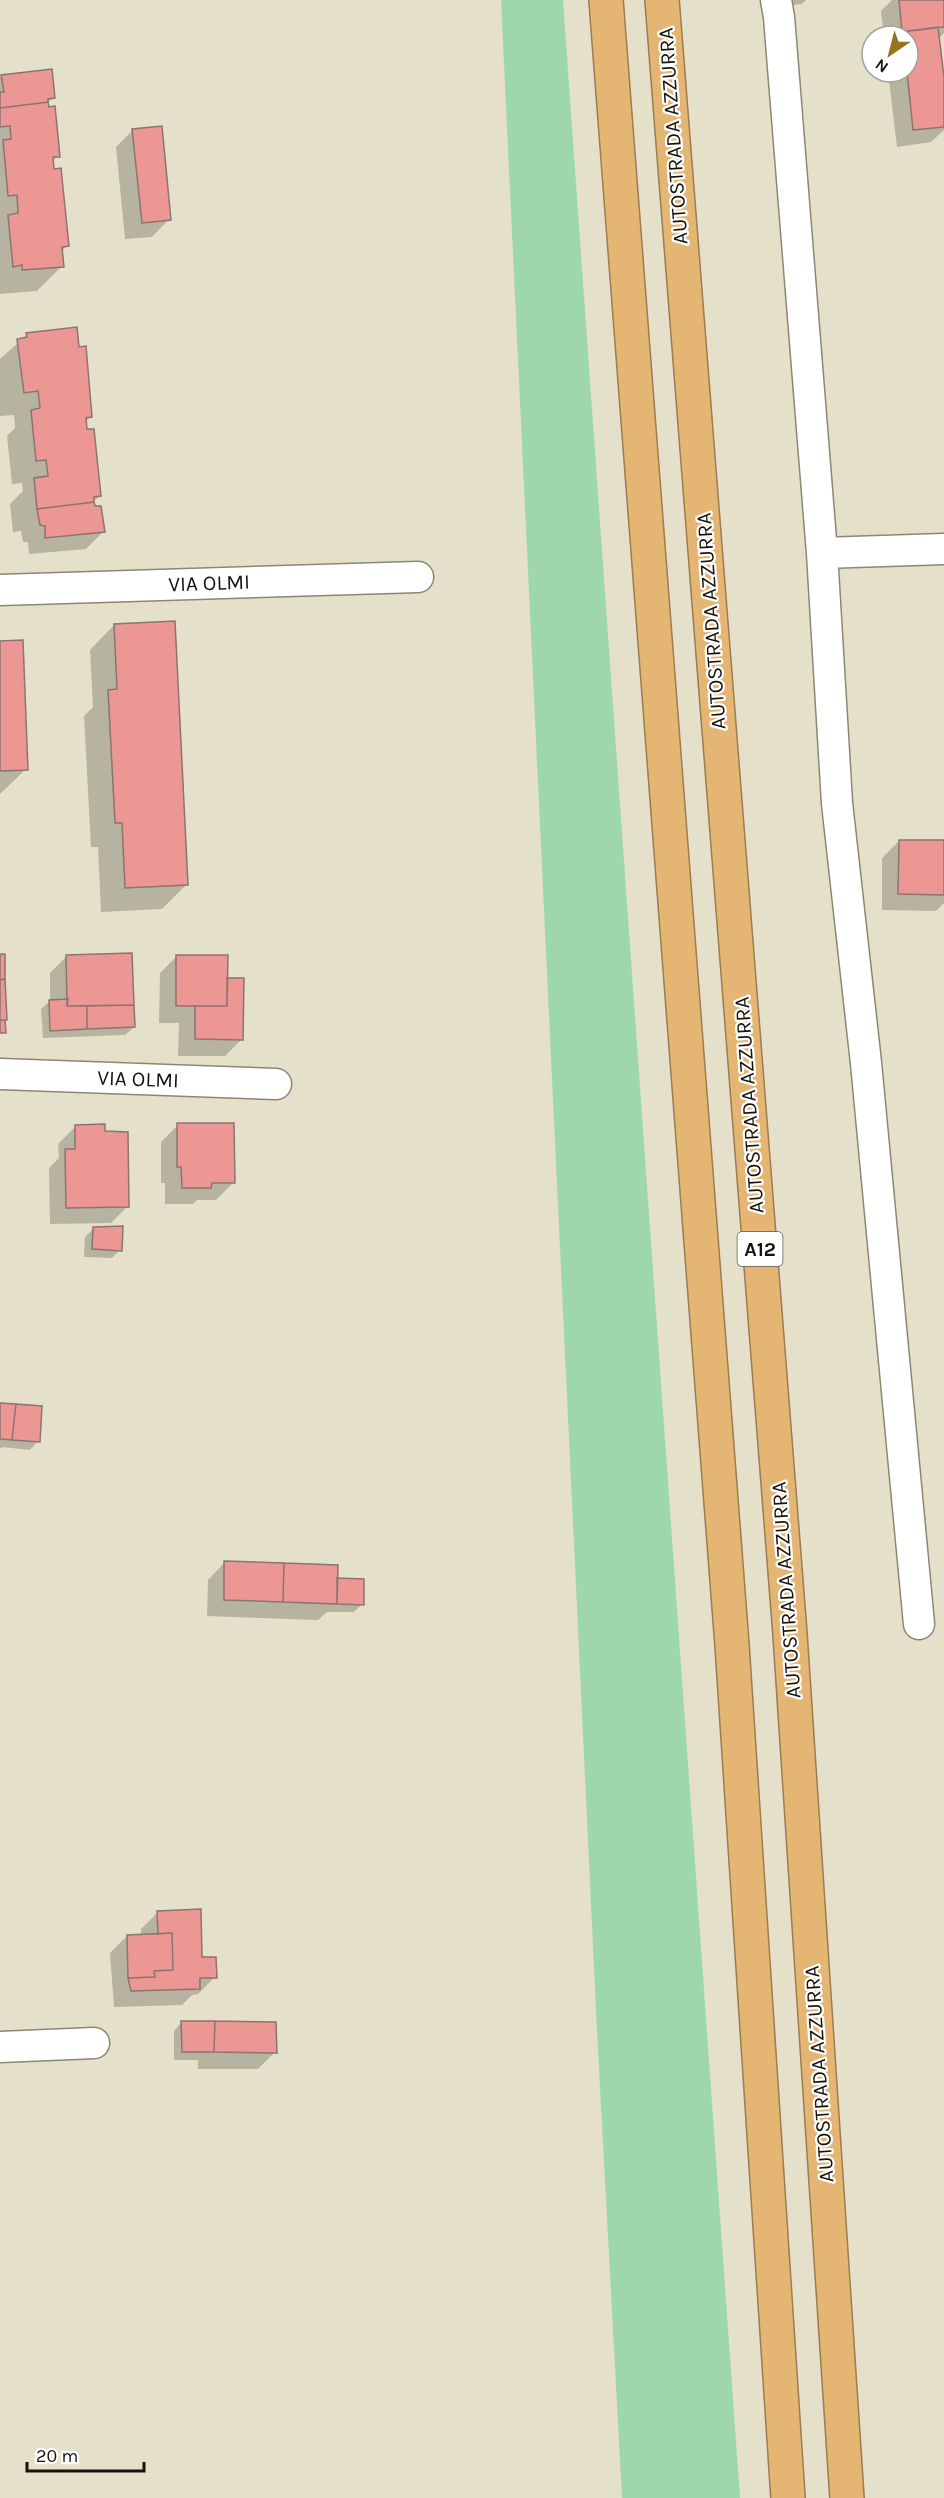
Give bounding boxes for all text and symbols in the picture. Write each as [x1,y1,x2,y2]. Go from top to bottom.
north arrow [860,24,920,84]
street label: AUTOSTRADA AZZURRA [653,27,693,245]
text: N [872,55,892,77]
street label: AUTOSTRADA AZZURRA [691,512,731,730]
street label: VIA OLMI [168,570,250,596]
street label: AUTOSTRADA AZZURRA [729,996,769,1214]
street label: VIA OLMI [97,1066,179,1092]
road number: A12 [738,1232,783,1266]
street label: AUTOSTRADA AZZURRA [766,1481,806,1699]
street label: AUTOSTRADA AZZURRA [799,1965,839,2183]
scale bar [27,2435,144,2473]
text: 20 m [36,2445,78,2467]

